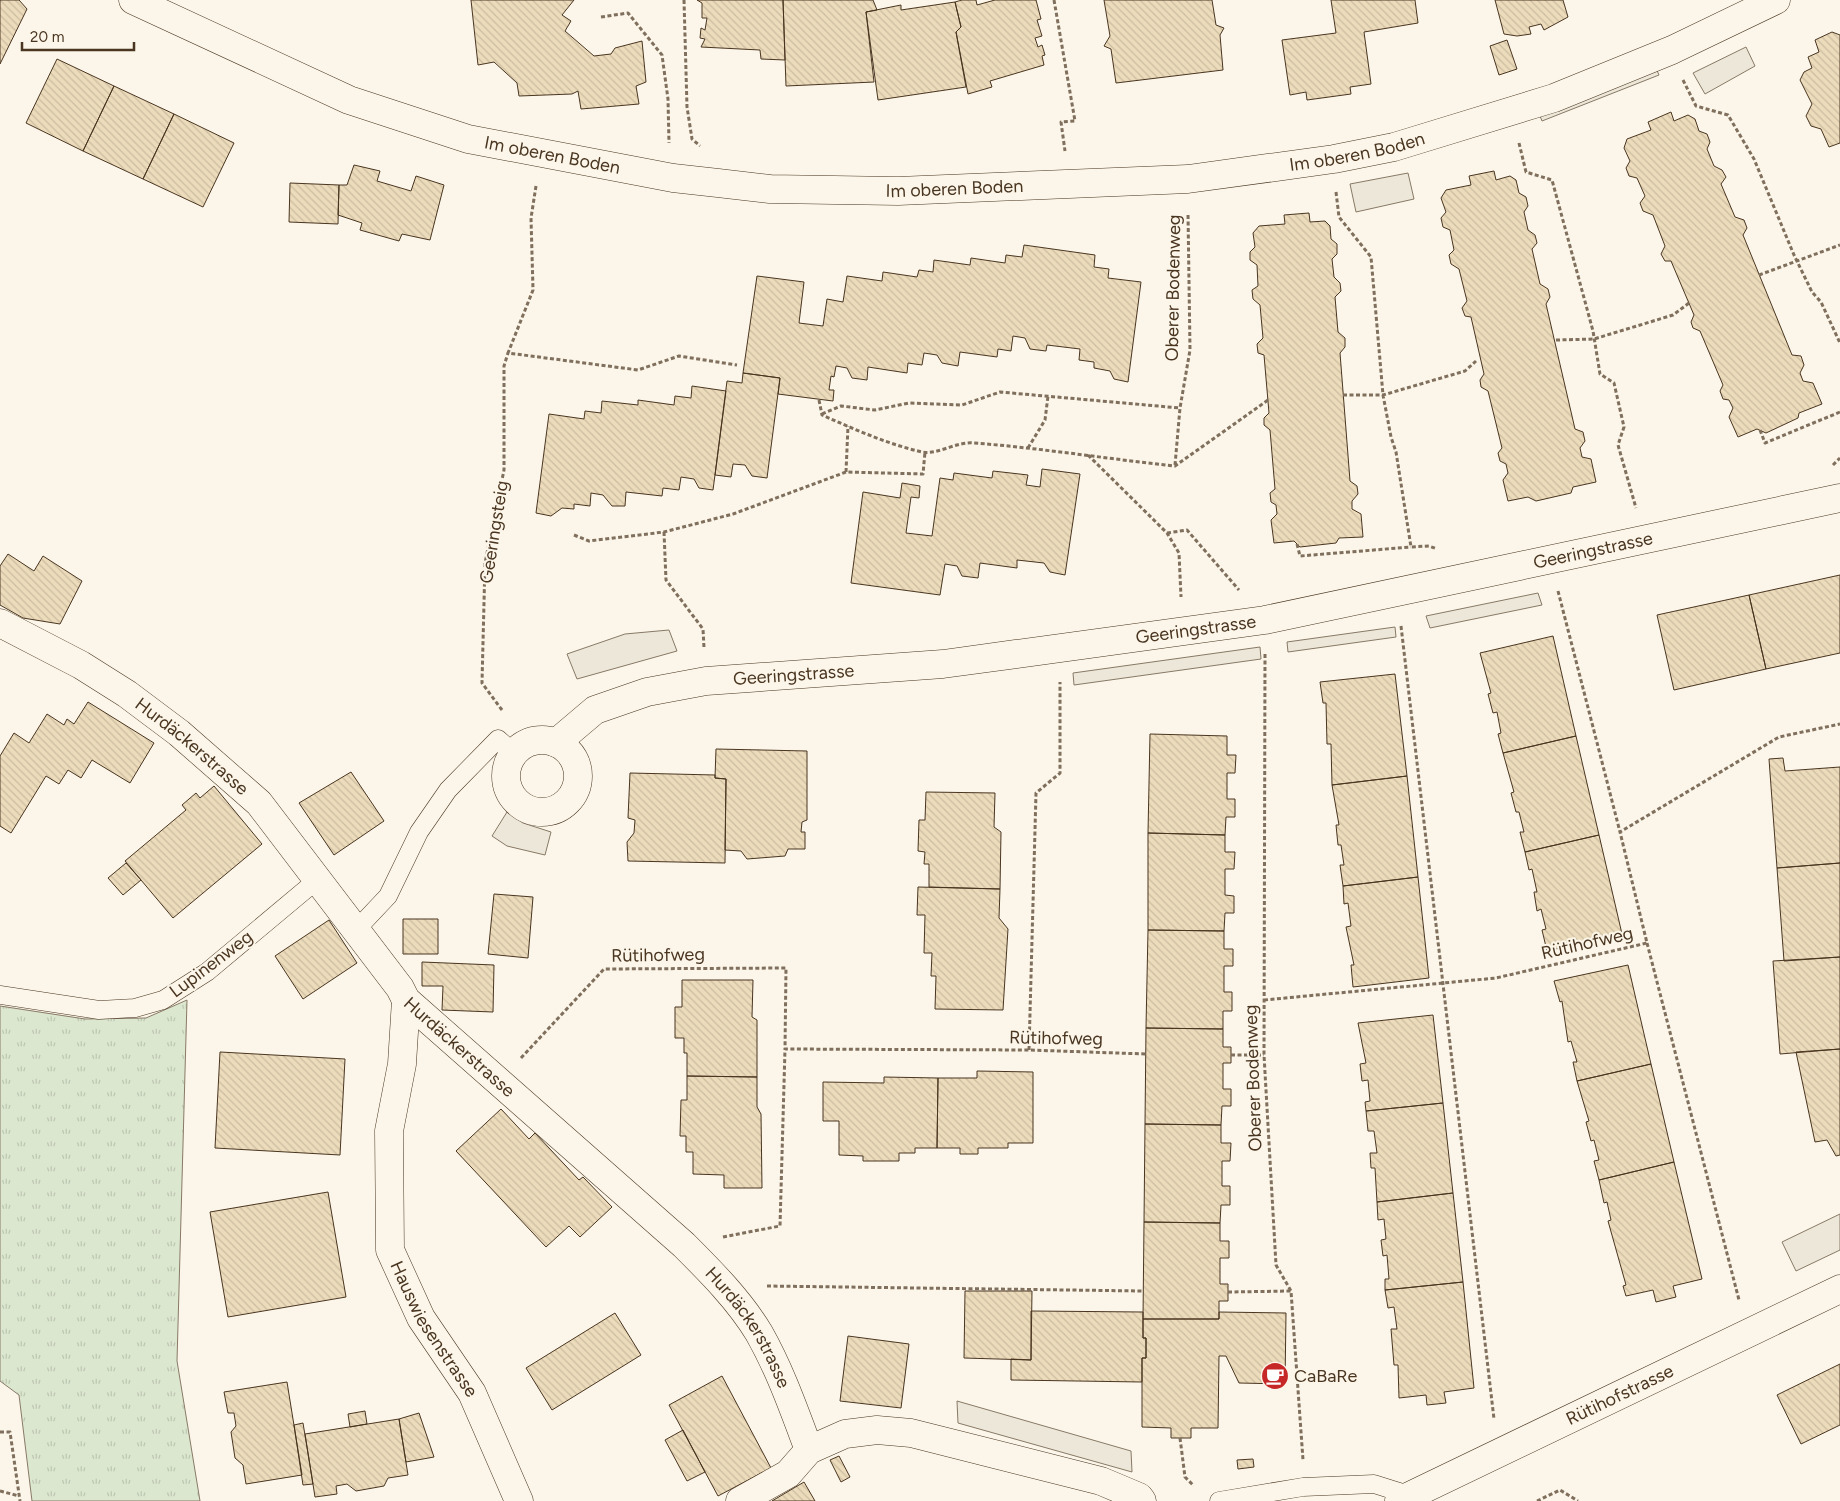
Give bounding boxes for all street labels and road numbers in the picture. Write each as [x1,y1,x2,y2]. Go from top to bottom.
street label: Im oberen Boden [1288,127,1427,176]
street label: Im oberen Boden [482,131,622,179]
street label: Im oberen Boden [885,175,1024,202]
street label: Oberer Bodenweg [1161,214,1185,362]
street label: Geeringsteig [475,479,513,585]
street label: Geeringstrasse [1531,527,1655,574]
street label: Geeringstrasse [1134,610,1258,649]
street label: Geeringstrasse [732,659,855,690]
street label: Hurdäckerstrasse [131,693,253,800]
street label: Rütihofweg [1539,922,1635,964]
street label: Lupinenweg [165,926,257,1002]
street label: Rütihofweg [611,943,705,967]
street label: Hurdäckerstrasse [399,992,519,1102]
street label: Oberer Bodenweg [1239,1004,1267,1152]
street label: Rütihofweg [1009,1026,1103,1050]
street label: Hauswiesenstrasse [386,1258,483,1401]
street label: Hurdäckerstrasse [701,1262,795,1391]
street label: Rütihofstrasse [1563,1360,1677,1430]

